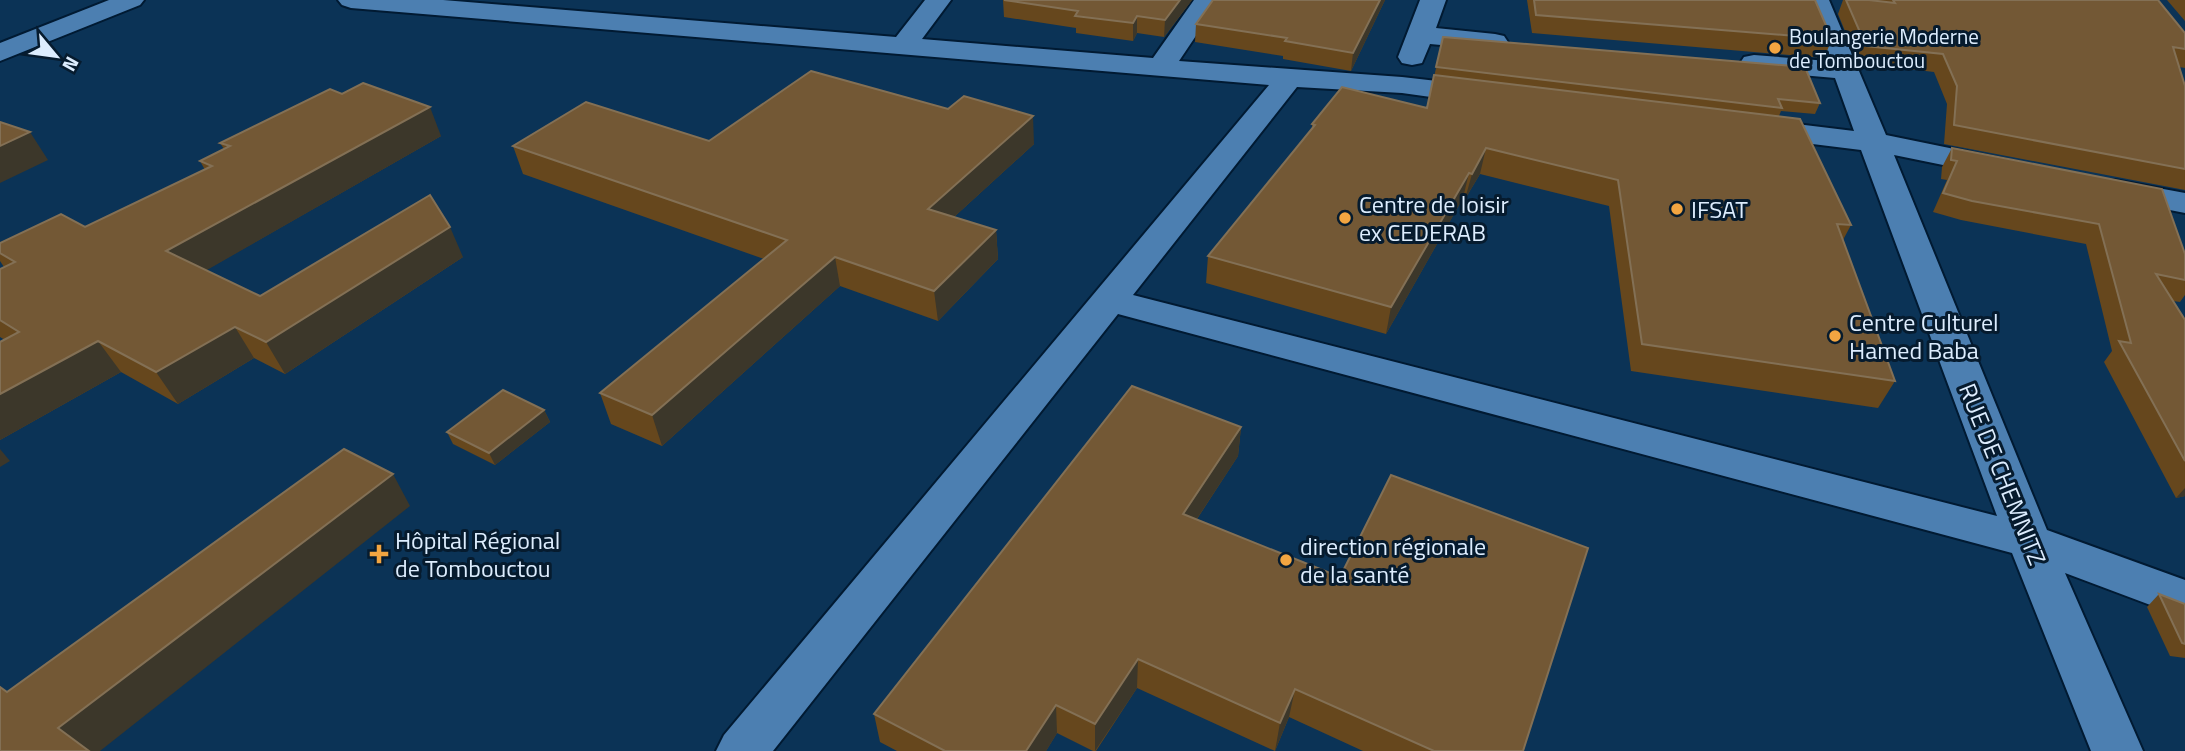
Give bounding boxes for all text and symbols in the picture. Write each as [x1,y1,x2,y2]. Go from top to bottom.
place label: Boulangerie Moderne de Tombouctou [1789,20,1979,76]
north arrow [21,21,91,91]
marker: Boulangerie Moderne de Tombouctou [1767,40,1783,56]
text: N [55,52,87,77]
place label: Centre de loisir ex CEDERAB [1359,186,1509,250]
place label: IFSAT [1691,191,1748,227]
marker: IFSAT [1669,201,1685,217]
marker: Centre de loisir ex CEDERAB [1337,210,1353,226]
place label: Centre Culturel Hamed Baba [1849,304,1999,368]
marker: Centre Culturel Hamed Baba [1827,328,1843,344]
street label: RUE DE CHEMNITZ [1950,378,2056,570]
place label: Hôpital Régional de Tombouctou [395,522,560,586]
place label: direction régionale de la santé [1300,528,1486,592]
marker: Hôpital Régional de Tombouctou [369,544,389,564]
marker: direction régionale de la santé [1278,552,1294,568]

